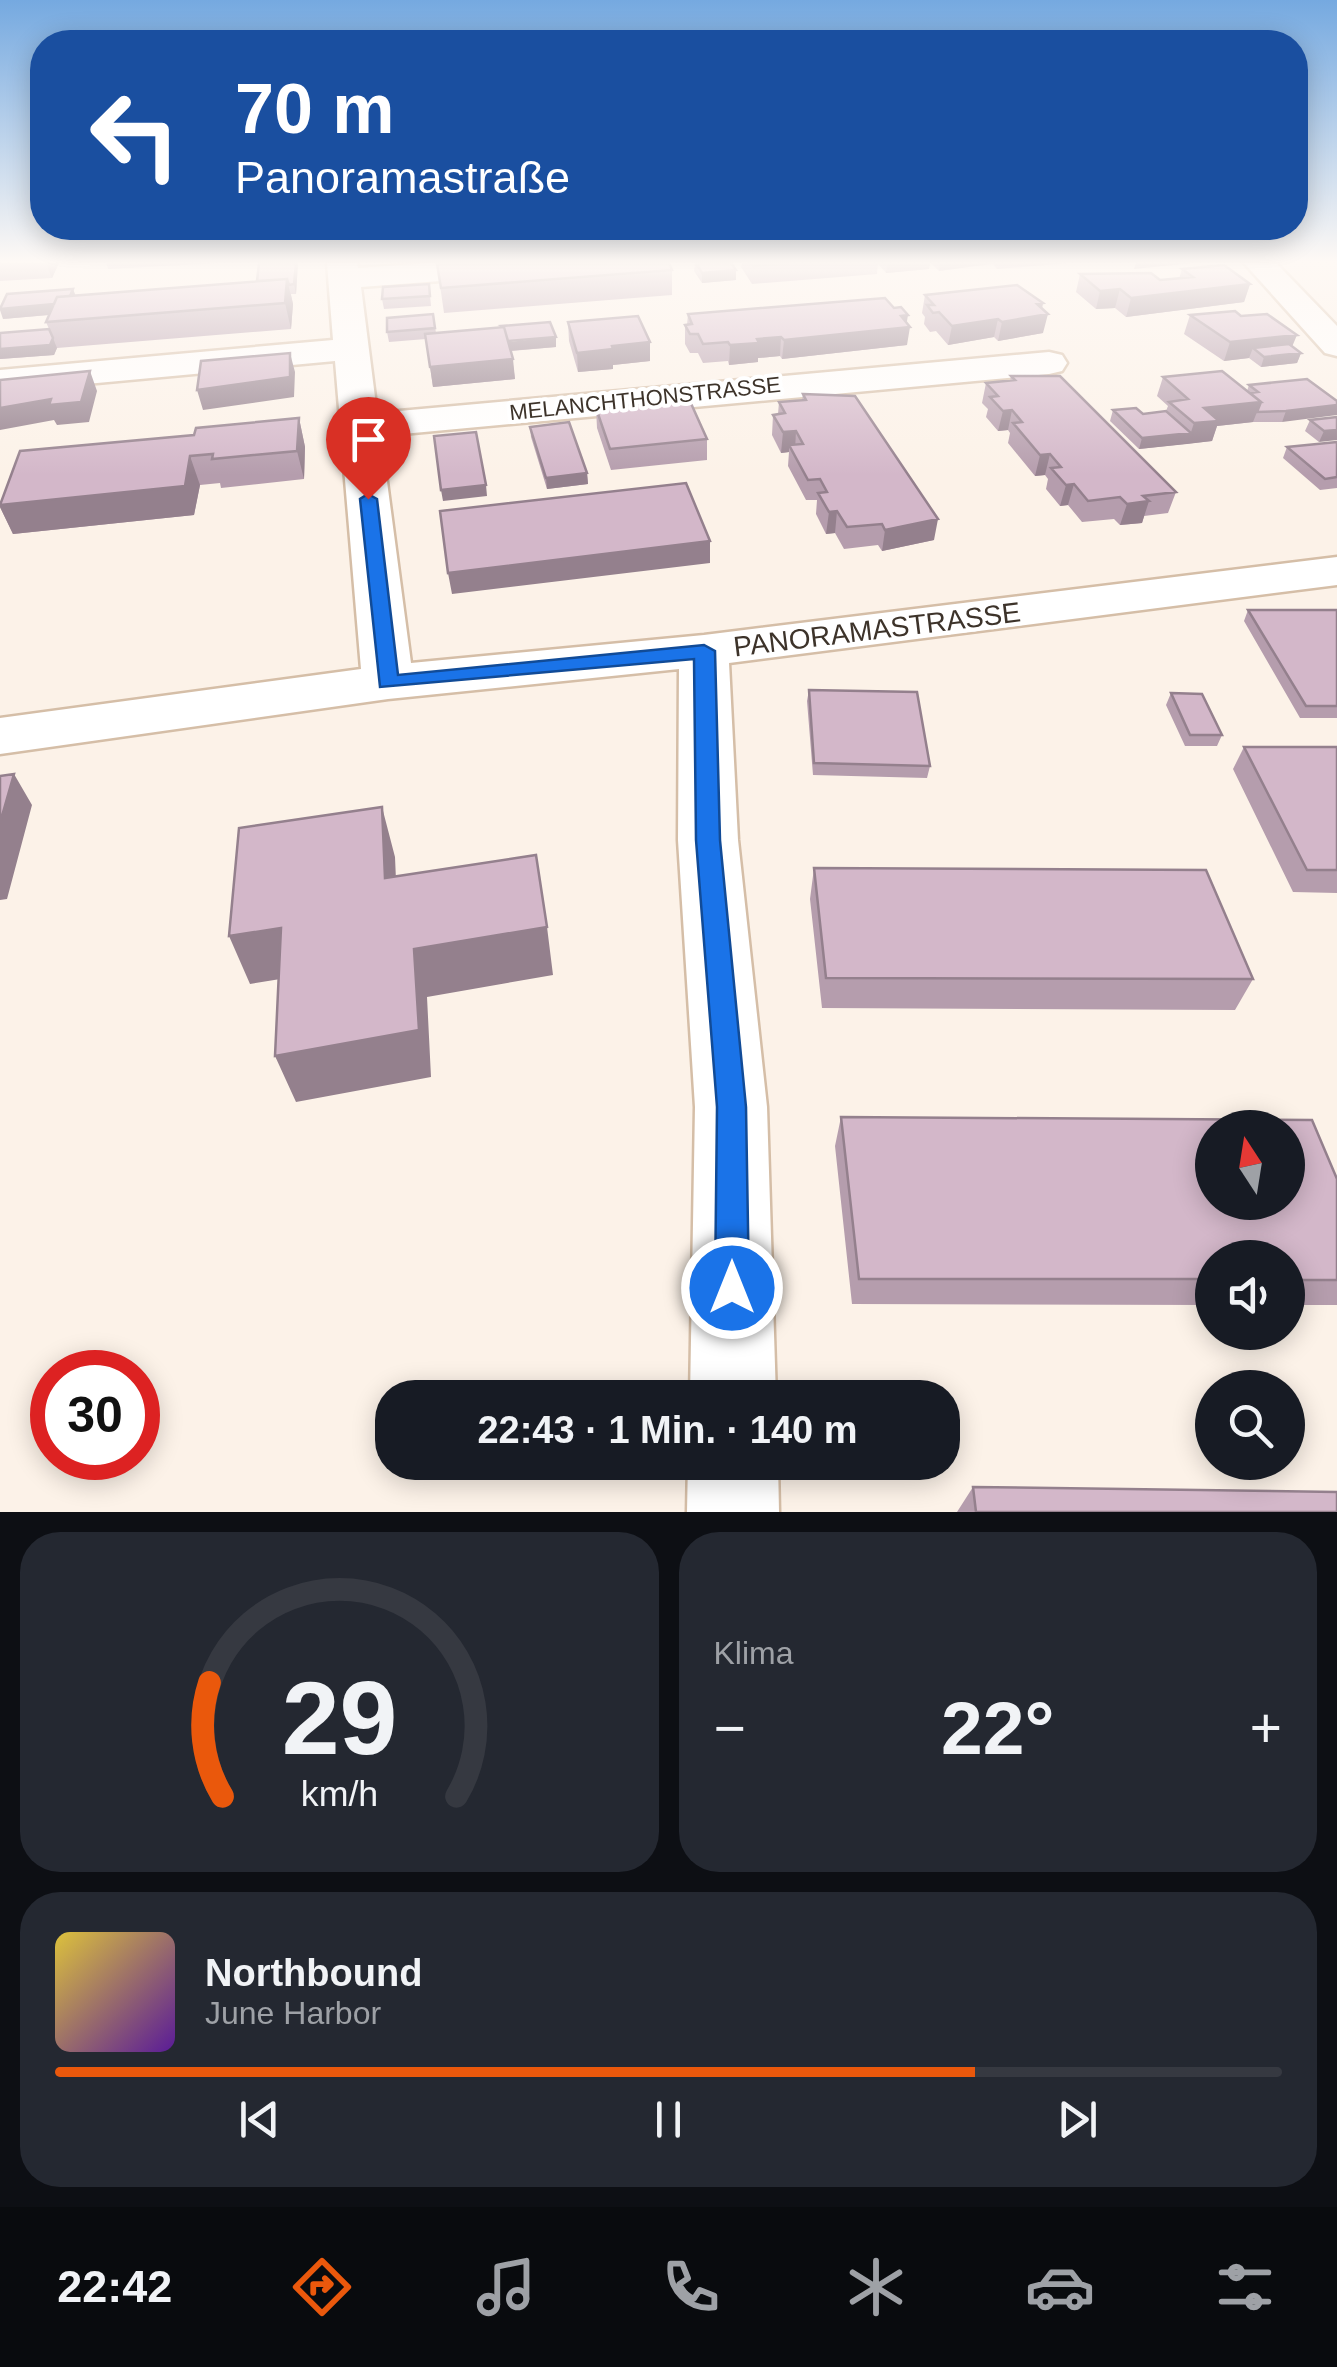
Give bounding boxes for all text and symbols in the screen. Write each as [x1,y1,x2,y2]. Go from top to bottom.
icon: left [70,70,200,200]
text: 70 m [235,70,395,148]
text: Panoramastraße [235,152,570,203]
street label: MELANCHTHONSTRASSE [508,372,782,425]
pin [326,397,411,500]
icon: arrive [341,412,396,467]
street label: PANORAMASTRASSE [732,597,1022,662]
north arrow [1195,1110,1305,1220]
map controls [1195,1110,1305,1480]
position arrow [680,1236,784,1340]
button: sound [1195,1240,1305,1350]
speed limit sign: 30 [30,1350,160,1480]
button: search [1195,1370,1305,1480]
text: 22:43 · 1 Min. · 140 m [477,1409,858,1451]
text: Klima [714,1635,794,1671]
text: 29 [281,1660,397,1776]
text: 22° [941,1686,1054,1770]
text: − [714,1697,746,1759]
text: + [1250,1697,1282,1759]
text: km/h [301,1774,378,1814]
text: Northbound [205,1952,422,1994]
text: June Harbor [205,1995,381,2031]
icon: previous [232,2092,287,2147]
icon: pause [641,2092,696,2147]
icon: next [1050,2092,1105,2147]
icon: directions [287,2252,357,2322]
icon: music [471,2252,541,2322]
icon: phone [656,2252,726,2322]
icon: climate [841,2252,911,2322]
icon: car [1025,2252,1095,2322]
icon: filters [1210,2252,1280,2322]
text: 22:42 [57,2261,172,2312]

